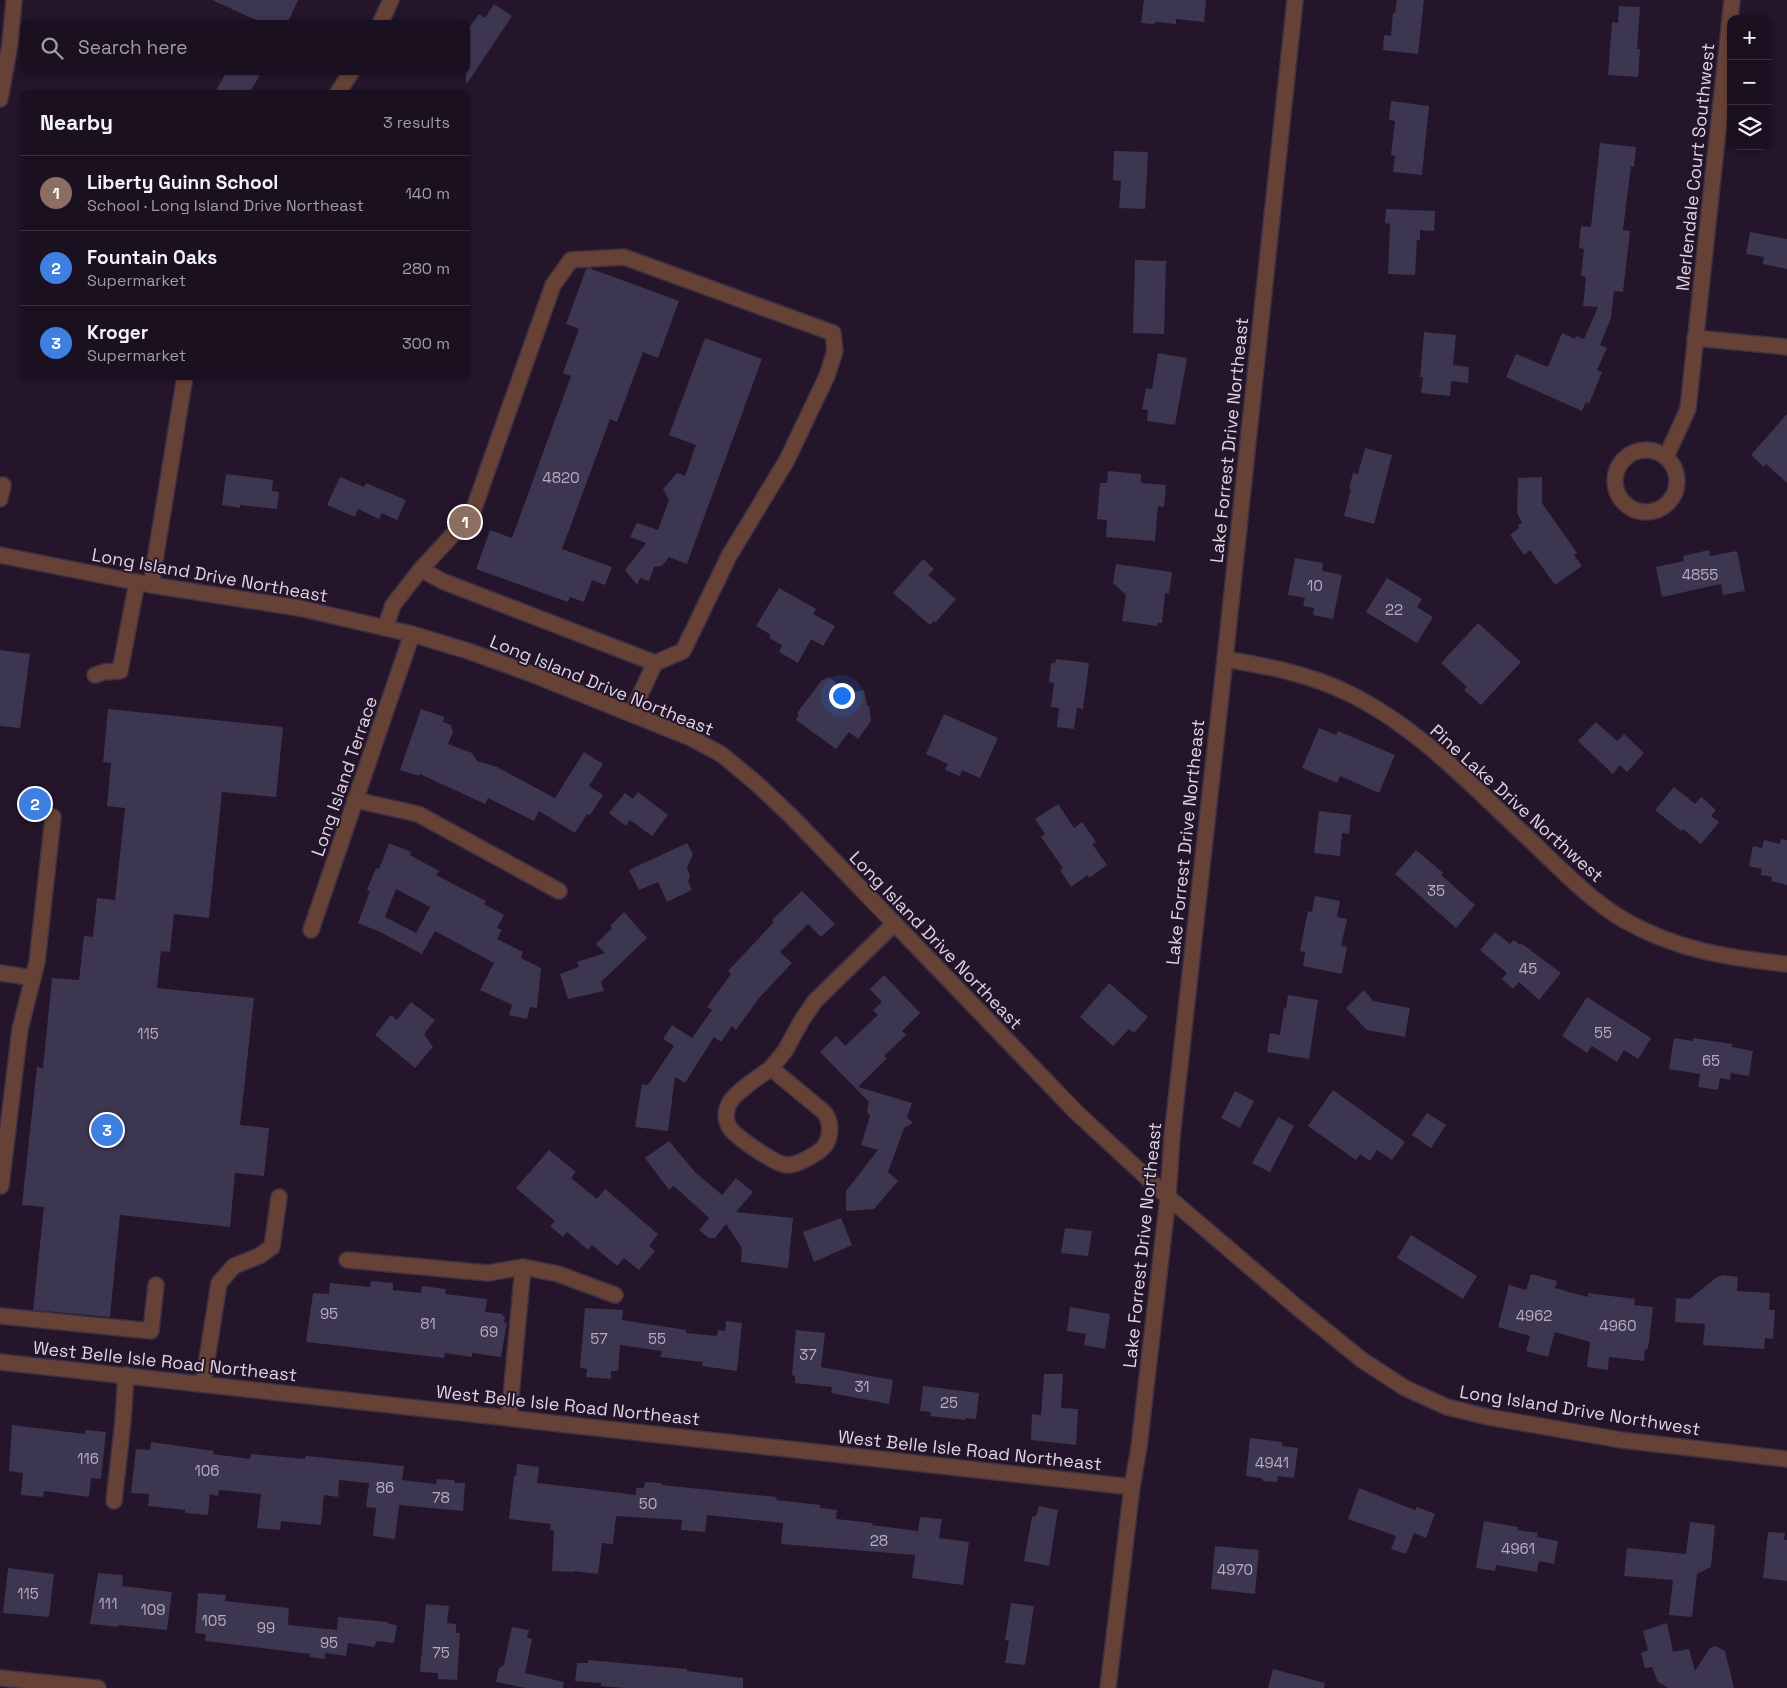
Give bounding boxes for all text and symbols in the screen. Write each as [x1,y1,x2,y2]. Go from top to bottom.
map controls [1727,15,1772,150]
button: + [1727,15,1772,60]
search box [20,20,470,75]
icon: search [38,34,66,62]
text: Search here [78,35,188,60]
street label: Merlendale Court Southwest [1671,42,1719,292]
button: − [1727,60,1772,105]
button: layers [1727,105,1772,150]
text: Nearby [40,109,113,136]
text: 3 results [383,112,450,133]
text: Liberty Guinn School [87,170,278,195]
text: 1 [52,183,60,204]
text: 140 m [405,183,450,204]
text: School · Long Island Drive Northeast [87,195,364,216]
text: Fountain Oaks [87,245,217,270]
text: 2 [51,258,61,279]
text: 280 m [402,258,450,279]
text: Supermarket [87,270,186,291]
street label: Lake Forrest Drive Northeast [1205,316,1253,564]
text: Kroger [87,320,148,345]
text: 3 [51,333,61,354]
text: 300 m [402,333,450,354]
text: Supermarket [87,345,186,366]
house number: 4820 [542,468,580,487]
pin: 1 [449,503,481,541]
street label: Long Island Drive Northeast [90,543,330,607]
house number: 4855 [1682,565,1718,584]
house number: 10 [1307,576,1323,595]
house number: 22 [1385,600,1403,619]
street label: Long Island Drive Northeast [487,629,717,741]
your location [829,683,855,709]
street label: Long Island Terrace [306,693,382,859]
street label: Lake Forrest Drive Northeast [1161,718,1209,966]
street label: Pine Lake Drive Northwest [1426,719,1608,887]
pin: 2 [19,785,51,823]
street label: Long Island Drive Northeast [845,846,1027,1034]
house number: 35 [1427,881,1445,900]
house number: 45 [1519,959,1537,978]
house number: 55 [1594,1023,1612,1042]
house number: 115 [137,1024,159,1043]
house number: 65 [1702,1051,1720,1070]
pin: 3 [91,1111,123,1149]
street label: Lake Forrest Drive Northeast [1118,1121,1166,1369]
house number: 95 [320,1304,338,1323]
house number: 4962 [1516,1306,1552,1325]
house number: 81 [420,1314,436,1333]
house number: 4960 [1599,1316,1637,1335]
house number: 69 [480,1322,498,1341]
house number: 57 [590,1329,608,1348]
house number: 55 [648,1329,666,1348]
street label: West Belle Isle Road Northeast [32,1336,298,1386]
house number: 37 [799,1345,817,1364]
house number: 31 [854,1377,870,1396]
street label: West Belle Isle Road Northeast [435,1380,701,1430]
street label: Long Island Drive Northwest [1458,1380,1702,1440]
house number: 25 [940,1393,958,1412]
street label: West Belle Isle Road Northeast [837,1425,1103,1475]
house number: 116 [77,1449,99,1468]
house number: 4941 [1255,1453,1289,1472]
house number: 106 [194,1461,220,1480]
house number: 86 [376,1478,394,1497]
house number: 78 [432,1488,450,1507]
house number: 50 [639,1494,657,1513]
house number: 28 [870,1531,888,1550]
house number: 4961 [1501,1539,1535,1558]
house number: 4970 [1217,1560,1253,1579]
house number: 115 [17,1584,39,1603]
house number: 111 [99,1594,117,1613]
house number: 109 [140,1600,166,1619]
house number: 105 [202,1611,226,1630]
house number: 99 [257,1618,275,1637]
house number: 95 [320,1633,338,1652]
house number: 75 [432,1643,450,1662]

